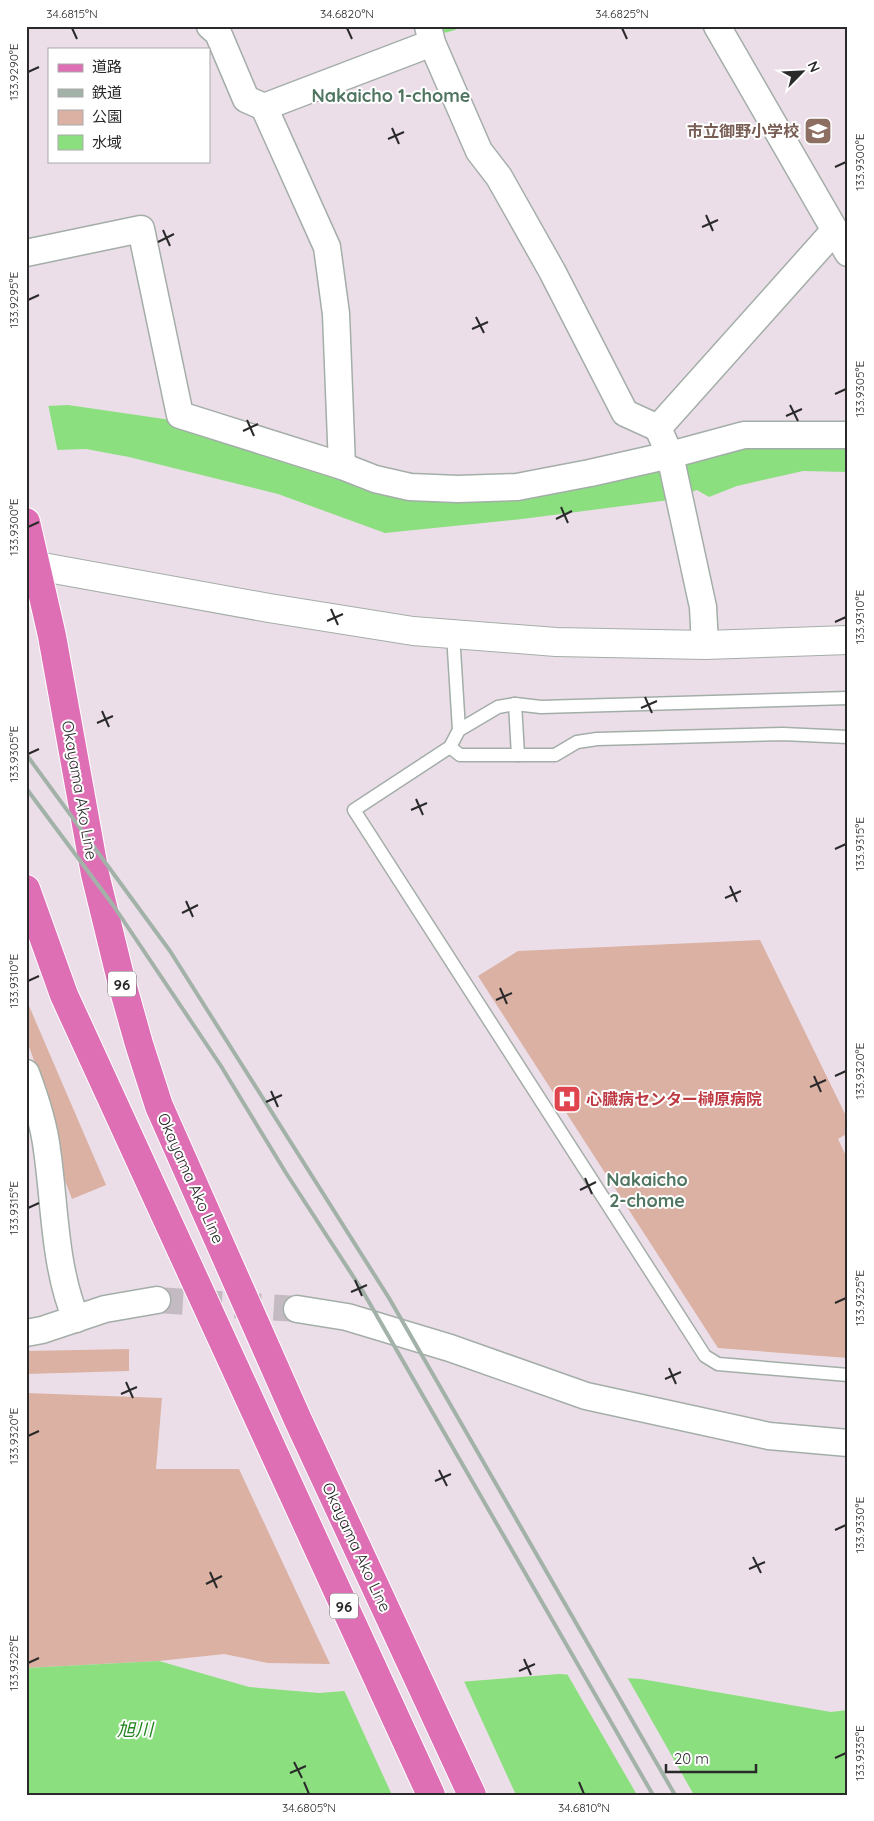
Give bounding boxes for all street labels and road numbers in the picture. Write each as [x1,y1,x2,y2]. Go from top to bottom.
street label: Okayama Ako Line [58,719,102,861]
road number: 96 [108,972,136,996]
street label: Okayama Ako Line [153,1110,229,1246]
street label: Okayama Ako Line [318,1479,396,1615]
road number: 96 [330,1594,358,1618]

